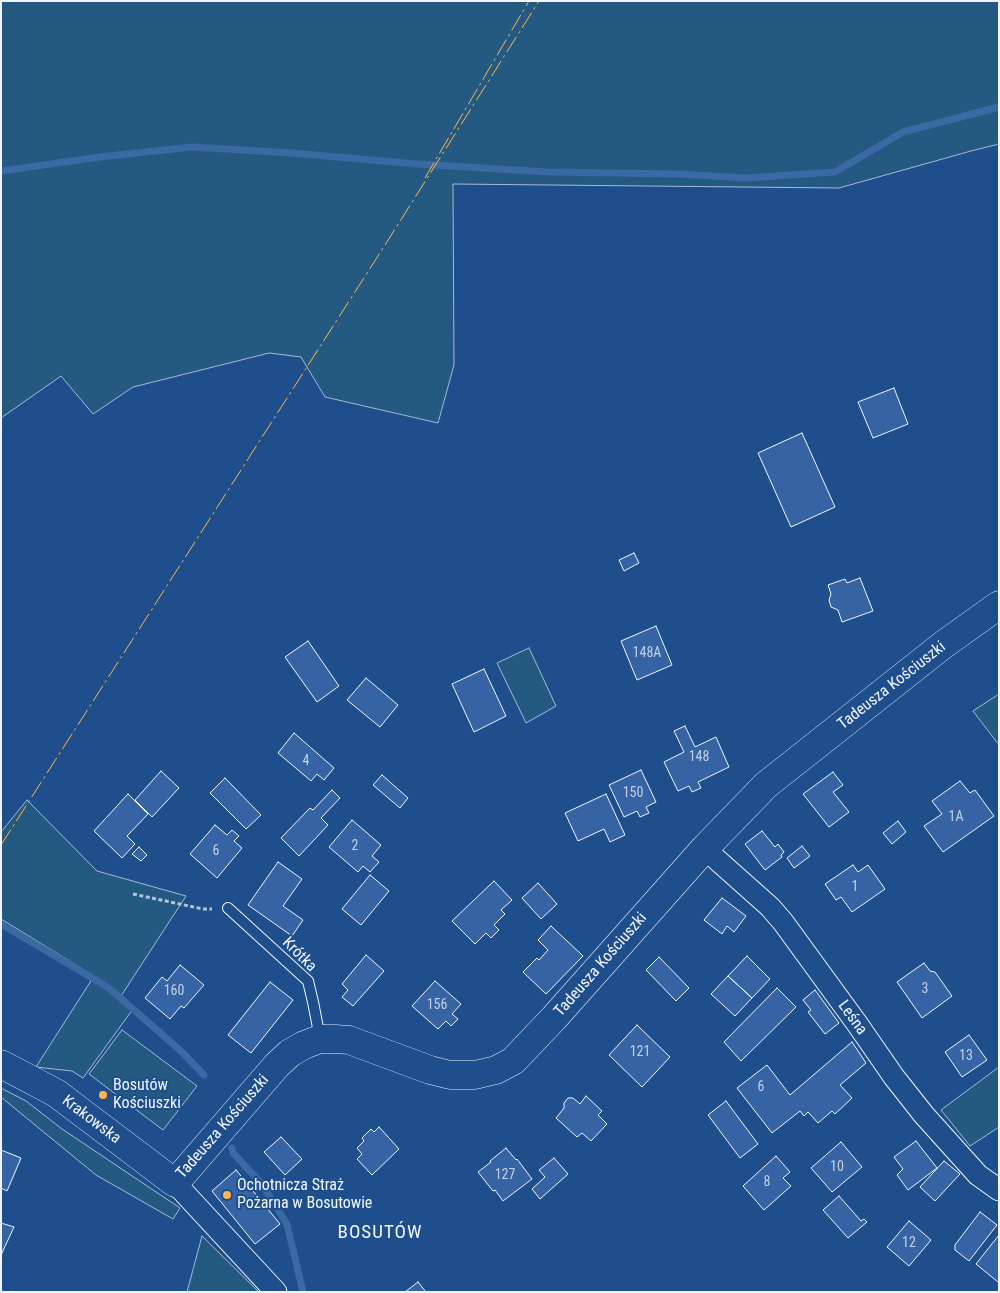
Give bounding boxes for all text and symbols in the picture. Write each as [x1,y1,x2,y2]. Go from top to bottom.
street label: Tadeusza Kościuszki [834,638,950,734]
house number: 148A [633,645,661,661]
house number: 148 [689,749,709,765]
house number: 4 [303,753,309,769]
house number: 150 [623,785,643,801]
house number: 1A [949,809,963,825]
house number: 2 [352,838,358,854]
house number: 6 [213,843,219,859]
house number: 1 [852,879,858,895]
street label: Tadeusza Kościuszki [551,909,651,1021]
street label: Krótka [278,934,320,976]
house number: 3 [922,981,928,997]
house number: 160 [164,983,184,999]
house number: 156 [427,997,447,1013]
street label: Leśna [833,997,871,1039]
house number: 121 [630,1044,650,1060]
house number: 13 [959,1048,973,1064]
street label: Tadeusza Kościuszki [173,1071,273,1183]
place label: Bosutów Kościuszki [113,1076,181,1114]
house number: 6 [758,1079,764,1095]
marker: Bosutów Kościuszki [97,1089,109,1101]
street label: Krakowska [58,1092,124,1148]
house number: 10 [830,1159,844,1175]
house number: 127 [495,1167,515,1183]
house number: 8 [764,1174,770,1190]
place label: Ochotnicza Straż Pożarna w Bosutowie [237,1176,372,1214]
marker: Ochotnicza Straż Pożarna w Bosutowie [221,1189,233,1201]
district label: BOSUTÓW [337,1222,423,1244]
house number: 12 [902,1235,916,1251]

